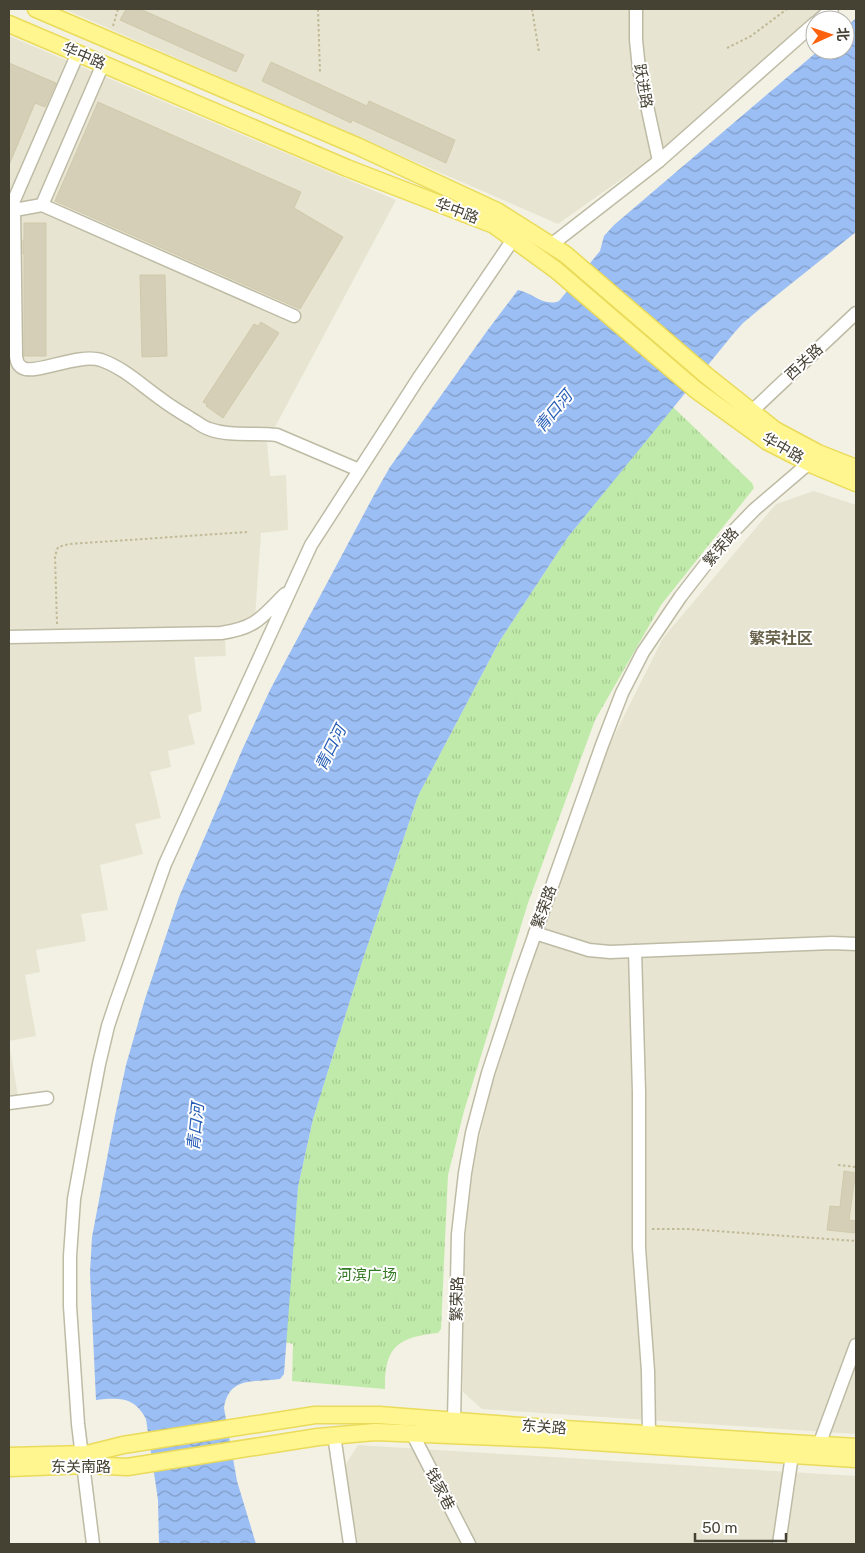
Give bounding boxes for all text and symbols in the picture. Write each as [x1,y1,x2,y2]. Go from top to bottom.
north arrow [805,10,855,60]
text: 北 [835,27,851,42]
street label: 华中路 [60,39,108,72]
street label: 跃进路 [631,62,656,110]
street label: 华中路 [433,195,481,227]
street label: 西关路 [781,340,826,383]
water label: 青口河 [531,385,578,436]
street label: 华中路 [760,429,807,466]
street label: 繁荣路 [700,524,742,569]
district label: 繁荣社区 [749,629,813,648]
water label: 青口河 [311,720,351,774]
street label: 繁荣路 [528,883,559,931]
water label: 青口河 [184,1099,208,1152]
park label: 河滨广场 [337,1266,397,1283]
street label: 繁荣路 [448,1276,465,1322]
street label: 东关路 [521,1416,567,1437]
street label: 东关南路 [51,1458,111,1475]
street label: 钱家巷 [423,1465,458,1513]
scale bar [695,1510,786,1542]
text: 50 m [702,1519,737,1536]

